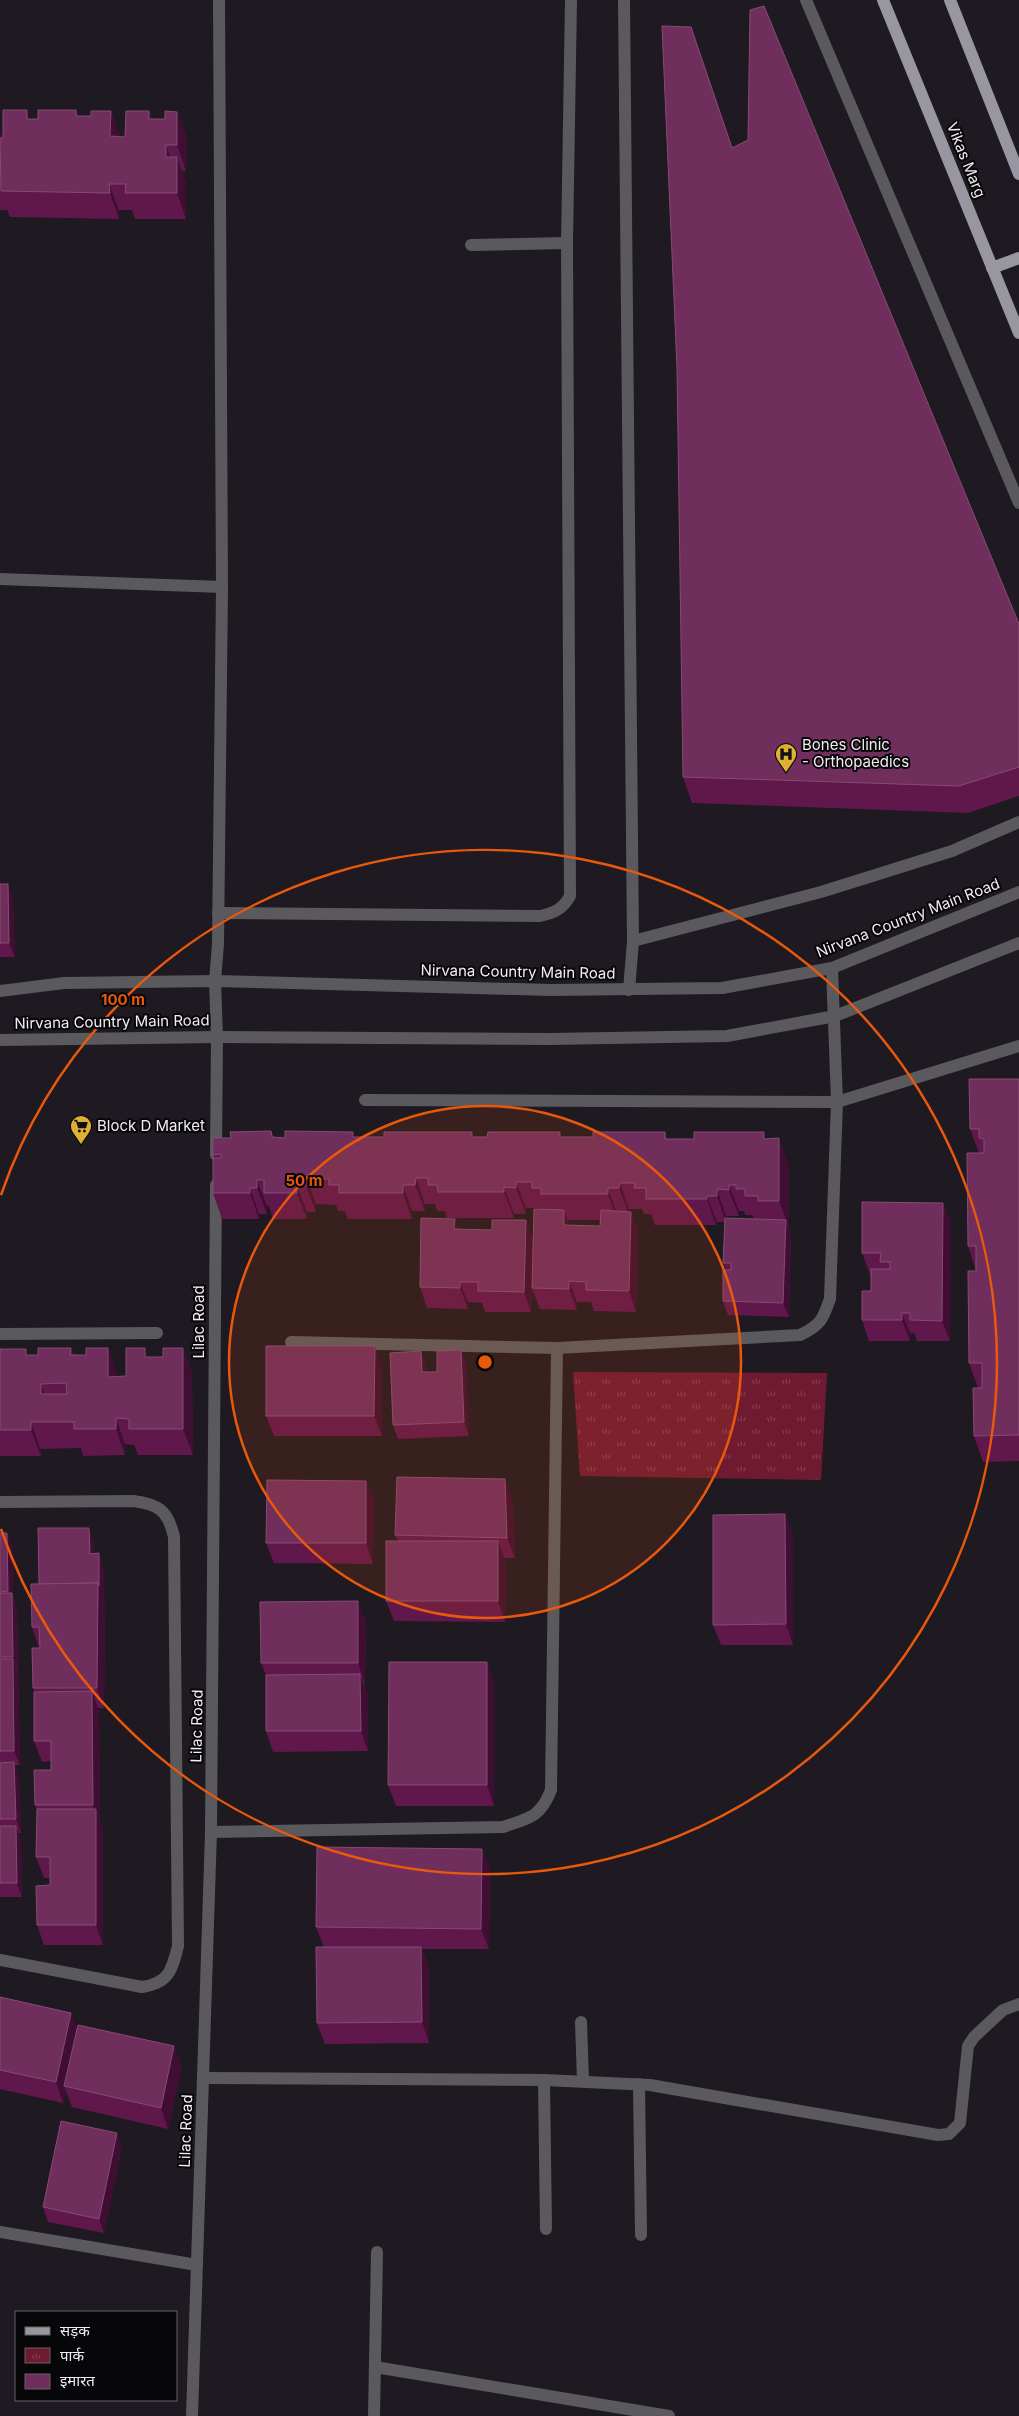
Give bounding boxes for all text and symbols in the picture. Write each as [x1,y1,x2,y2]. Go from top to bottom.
street label: Vikas Marg [943,119,990,200]
place label: Bones Clinic - Orthopaedics [802,735,909,771]
hospital icon: Bones Clinic - Orthopaedics [774,742,798,773]
street label: Nirvana Country Main Road [813,874,1002,961]
street label: Nirvana Country Main Road [420,960,616,983]
text: 100 m [101,990,145,1009]
street label: Nirvana Country Main Road [14,1010,210,1033]
supermarket icon: Block D Market [69,1114,93,1145]
place label: Block D Market [97,1116,205,1135]
text: 50 m [286,1171,322,1190]
street label: Lilac Road [189,1285,208,1359]
centre of rings [476,1353,494,1371]
street label: Lilac Road [186,1689,207,1763]
street label: Lilac Road [175,2094,196,2168]
legend [15,2311,178,2401]
text: सड़क [60,2321,90,2340]
text: पार्क [60,2346,84,2365]
text: इमारत [60,2371,95,2390]

